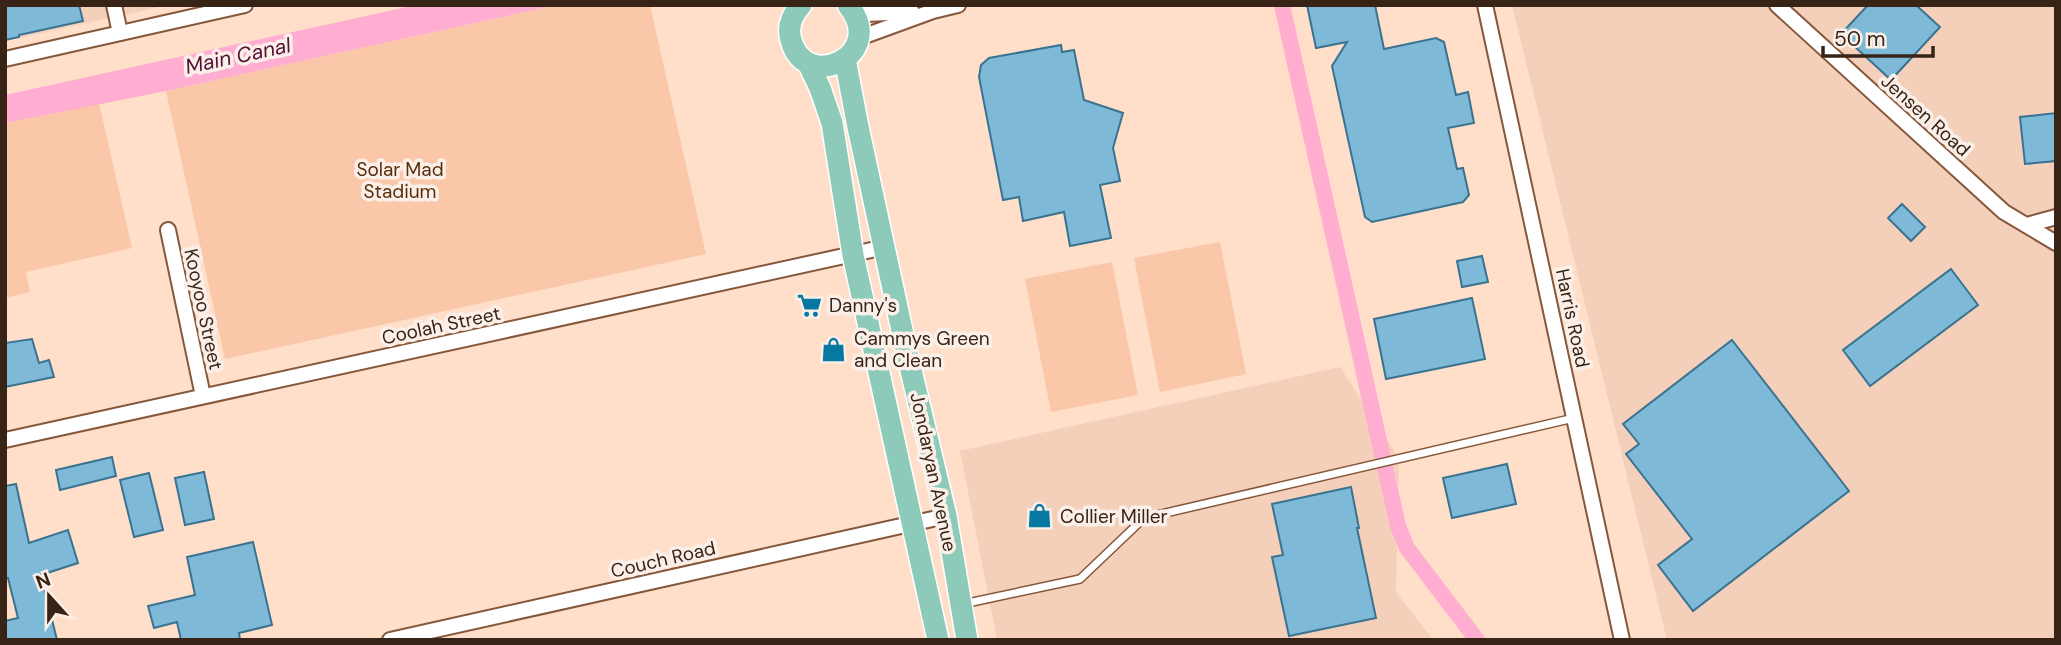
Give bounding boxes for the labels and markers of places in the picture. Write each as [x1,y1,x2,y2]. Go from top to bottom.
supermarket icon: Danny's [795,291,823,319]
place label: Danny's [829,293,897,318]
place label: Cammys Green and Clean [854,326,990,373]
shop icon: Cammys Green and Clean [820,335,848,363]
shop icon: Collier Miller [1026,502,1054,530]
place label: Collier Miller [1060,504,1168,529]

